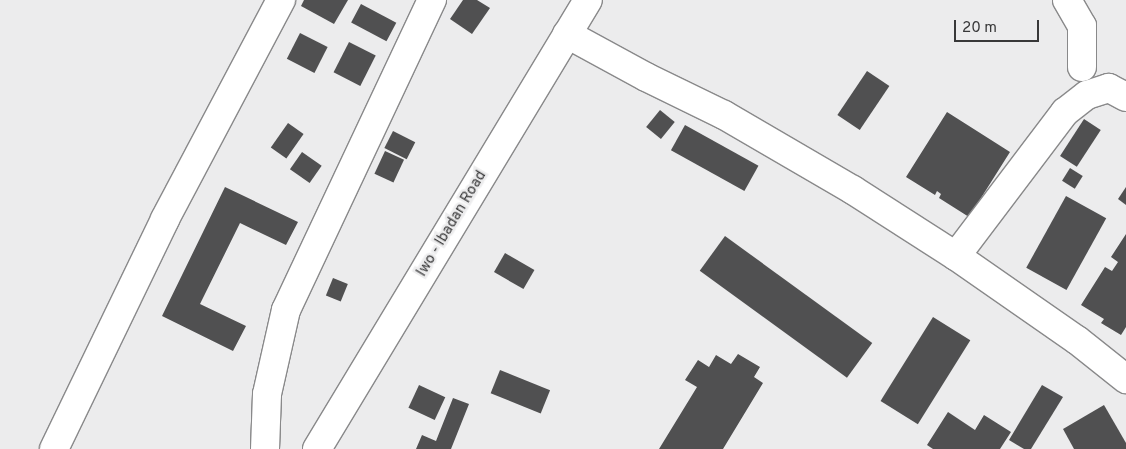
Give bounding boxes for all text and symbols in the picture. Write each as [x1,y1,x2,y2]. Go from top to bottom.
scale bar [956,10,1041,42]
text: 20 m [962,19,997,38]
street label: Iwo - Ibadan Road [413,168,491,280]

